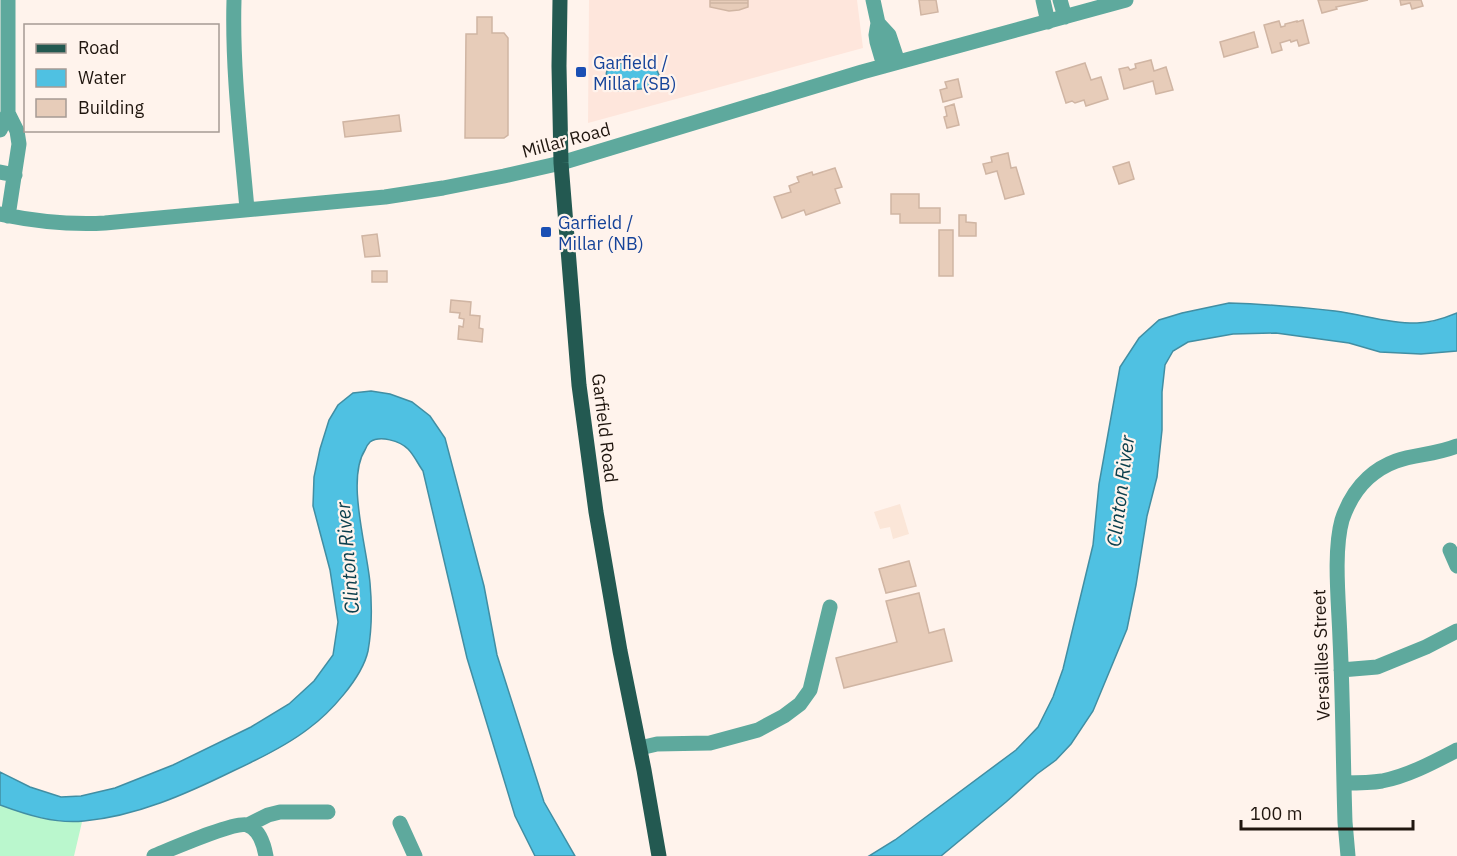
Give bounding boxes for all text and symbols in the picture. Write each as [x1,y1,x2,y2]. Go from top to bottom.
legend [24,24,219,132]
text: Road [78,36,119,59]
place label: Garfield / Millar (SB) [593,51,677,95]
marker: Garfield / Millar (SB) [574,65,588,79]
text: Water [78,66,127,89]
text: Building [78,96,145,119]
street label: Millar Road [519,117,613,163]
place label: Garfield / Millar (NB) [558,211,644,255]
marker: Garfield / Millar (NB) [539,225,553,239]
street label: Garfield Road [587,372,623,484]
water label: Clinton River [1100,433,1140,548]
water label: Clinton River [329,500,365,615]
street label: Versailles Street [1307,589,1335,721]
scale bar [1241,793,1414,831]
text: 100 m [1250,802,1302,825]

